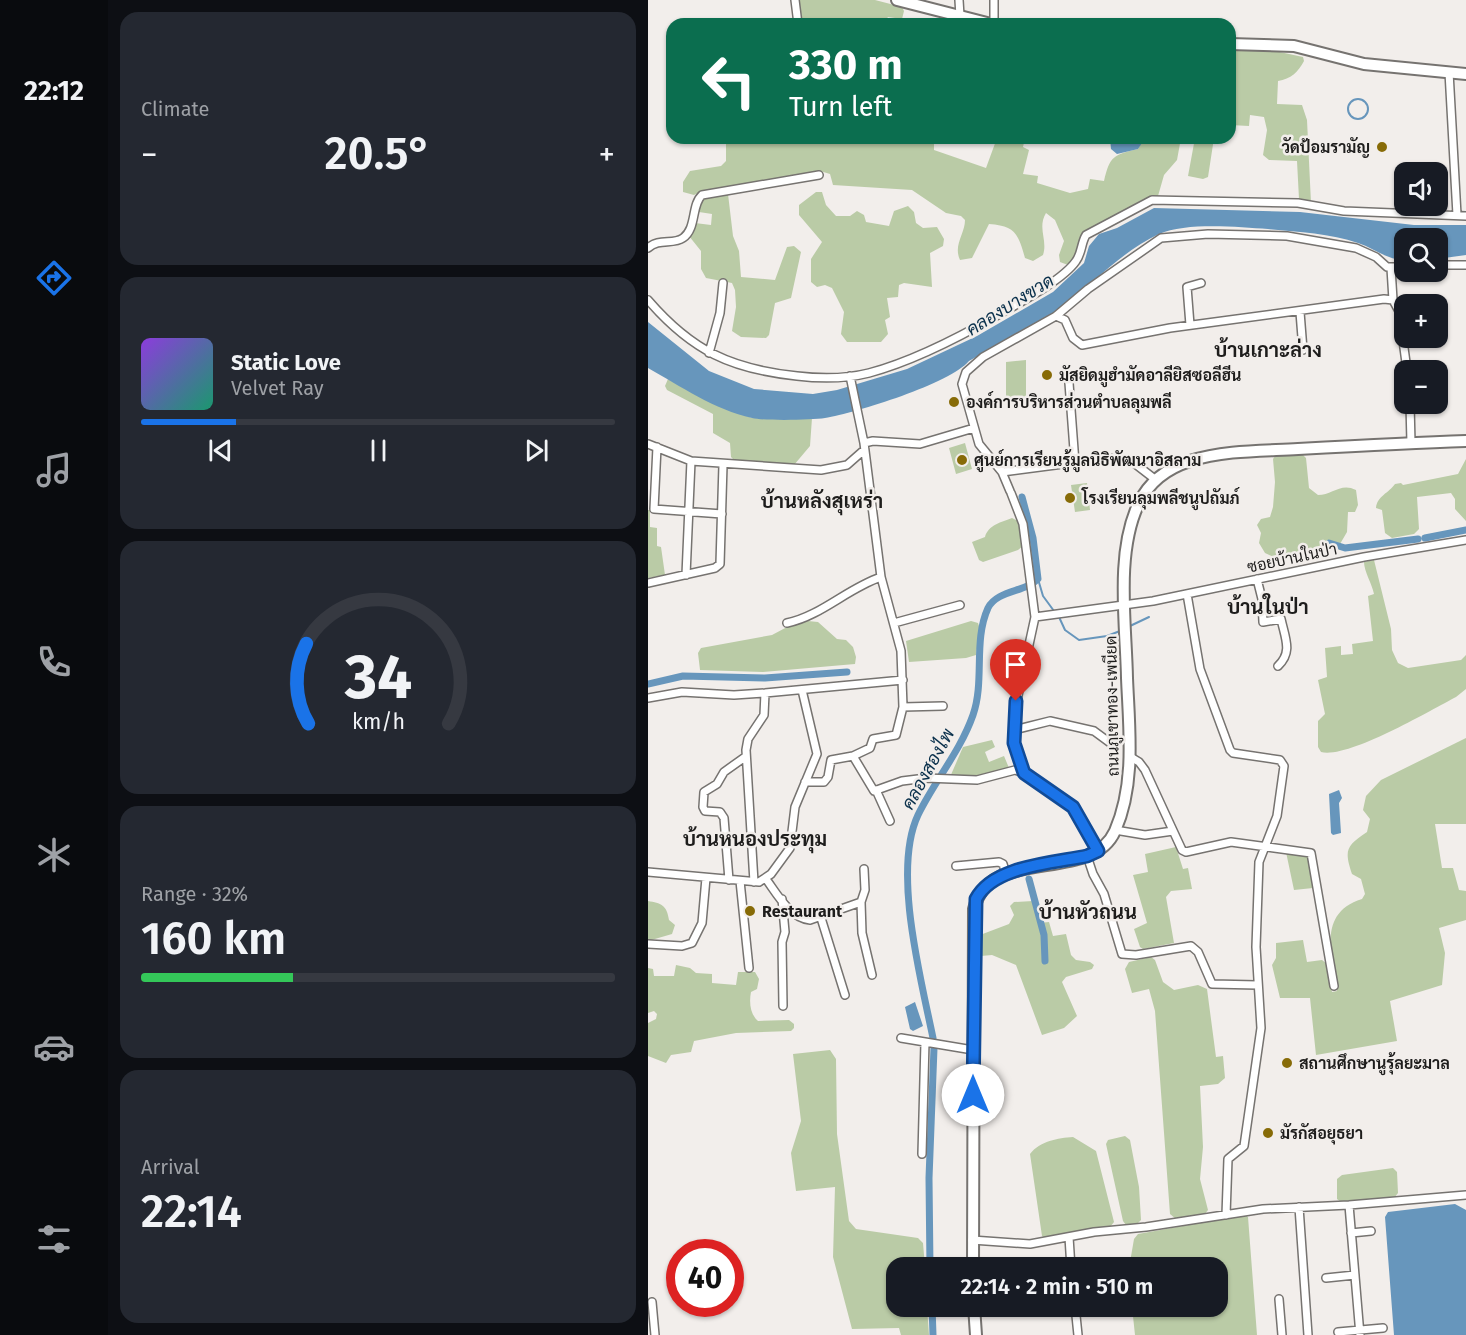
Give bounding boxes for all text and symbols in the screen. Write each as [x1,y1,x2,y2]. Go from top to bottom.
text: 330 m [789,40,903,90]
icon: left [690,42,768,120]
text: 22:12 [24,75,84,107]
text: Turn left [789,91,892,123]
text: Climate [141,97,209,121]
text: 20.5° [324,127,432,181]
text: − [141,135,158,175]
text: + [599,135,615,175]
place label: วัดป้อมรามัญ [1281,137,1370,158]
marker: วัดป้อมรามัญ [1375,140,1389,154]
map controls [1394,162,1448,414]
button: sound [1394,162,1448,216]
button: search [1394,228,1448,282]
icon: directions [33,257,75,299]
water label: คลองบางขวด [962,269,1058,341]
button: + [1394,294,1448,348]
district label: บ้านเกาะล่าง [1214,337,1322,362]
text: Static Love [231,349,341,376]
button: − [1394,360,1448,414]
place label: มัสยิดมูฮำมัดอาลียิสซอลีฮีน [1059,365,1241,388]
marker: มัสยิดมูฮำมัดอาลียิสซอลีฮีน [1040,368,1054,382]
text: Velvet Ray [231,376,324,400]
place label: องค์การบริหารส่วนตำบลลุมพลี [966,391,1172,414]
marker: องค์การบริหารส่วนตำบลลุมพลี [947,395,961,409]
icon: previous [204,434,237,467]
icon: pause [362,434,395,467]
icon: next [520,434,553,467]
icon: music [33,449,75,491]
place label: ศูนย์การเรียนรู้มูลนิธิพัฒนาอิสลาม [974,449,1201,473]
marker: ศูนย์การเรียนรู้มูลนิธิพัฒนาอิสลาม [955,453,969,467]
place label: โรงเรียนลุมพลีชนูปถัมภ์ [1081,487,1240,511]
district label: บ้านหลังสุเหร่า [761,488,883,516]
marker: โรงเรียนลุมพลีชนูปถัมภ์ [1063,491,1077,505]
street label: ซอยบ้านในป่า [1245,537,1339,577]
district label: บ้านในป่า [1227,593,1309,619]
street label: ถนนภูเขาทอง-เพนียด [1099,635,1125,777]
pin [990,639,1041,701]
icon: phone [33,641,75,683]
text: 34 [343,641,412,716]
icon: arrive [999,648,1032,681]
text: km/h [351,710,405,736]
water label: คลองสองไพ [895,724,959,813]
district label: บ้านหนองประทุม [683,826,827,854]
icon: climate [33,834,75,876]
text: Range · 32% [141,882,248,906]
district label: บ้านหัวถนน [1039,899,1137,924]
place label: Restaurant [762,902,843,921]
marker: Restaurant [743,904,757,918]
text: 160 km [141,912,286,966]
icon: car [33,1026,75,1068]
place label: สถานศึกษานูรุ้ลยะมาล [1299,1052,1450,1076]
marker: สถานศึกษานูรุ้ลยะมาล [1280,1056,1294,1070]
position arrow [941,1063,1005,1127]
place label: มัรกัสอยุธยา [1280,1123,1363,1145]
marker: มัรกัสอยุธยา [1261,1126,1275,1140]
text: Arrival [141,1155,200,1179]
text: 22:14 [141,1185,242,1239]
icon: filters [33,1218,75,1260]
speed limit sign: 40 [666,1239,744,1317]
text: 22:14 · 2 min · 510 m [961,1273,1153,1300]

